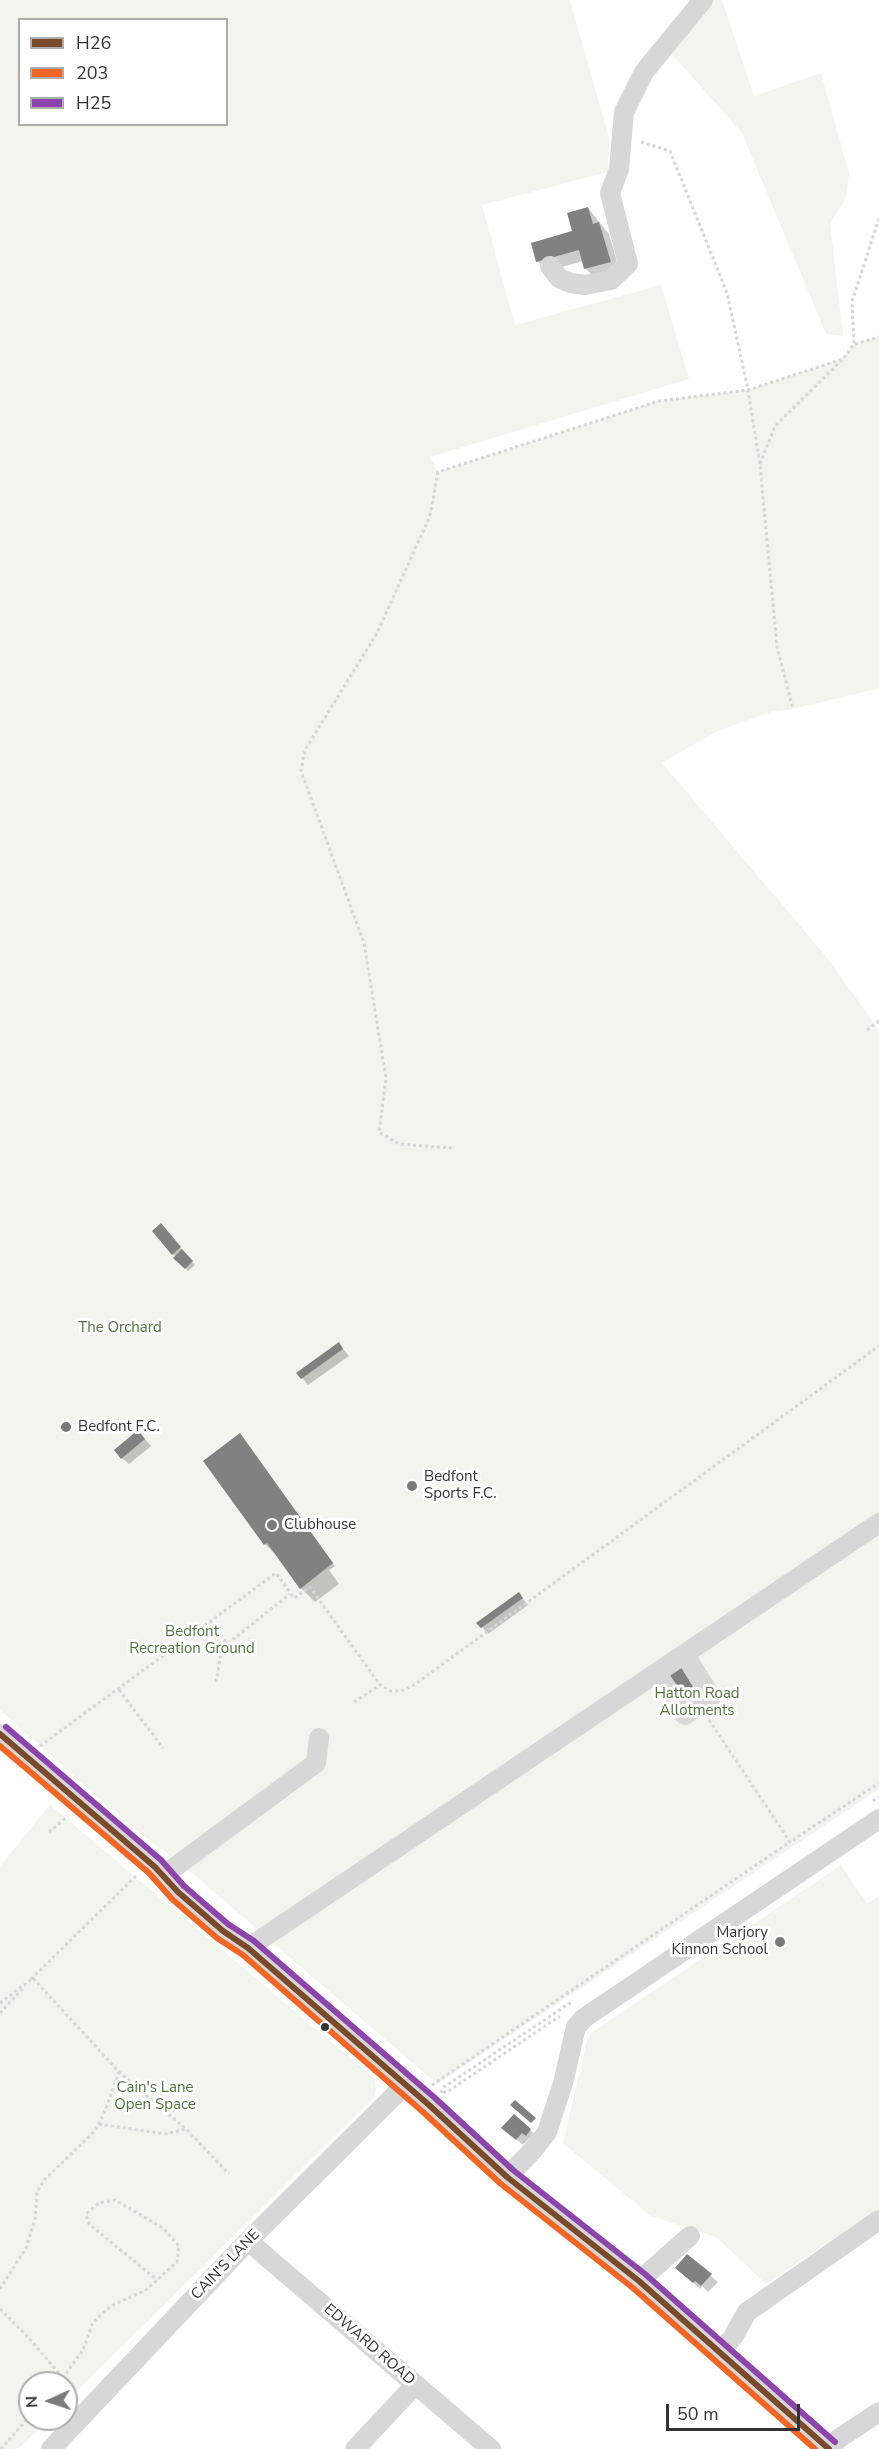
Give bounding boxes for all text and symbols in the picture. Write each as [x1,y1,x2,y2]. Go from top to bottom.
legend [18,18,228,126]
text: H26 [76,31,111,55]
text: 203 [76,61,108,85]
text: H25 [76,91,111,115]
park label: The Orchard [78,1319,162,1337]
place label: Bedfont F.C. [78,1418,160,1436]
marker: Bedfont F.C. [59,1420,73,1434]
place label: Bedfont Sports F.C. [424,1468,497,1503]
marker: Bedfont Sports F.C. [405,1479,419,1493]
place label: Clubhouse [284,1516,356,1534]
marker: Clubhouse [265,1518,279,1532]
park label: Bedfont Recreation Ground [129,1623,255,1658]
park label: Hatton Road Allotments [654,1685,740,1720]
place label: Marjory Kinnon School [672,1924,768,1959]
marker: Marjory Kinnon School [773,1935,787,1949]
unlabelled marker [319,2021,331,2033]
park label: Cain's Lane Open Space [114,2079,196,2114]
street label: CAIN'S LANE [188,2226,264,2304]
street label: EDWARD ROAD [320,2301,418,2389]
north arrow [18,2371,78,2431]
scale bar [669,2392,802,2430]
text: N [21,2395,43,2408]
text: 50 m [677,2402,719,2426]

